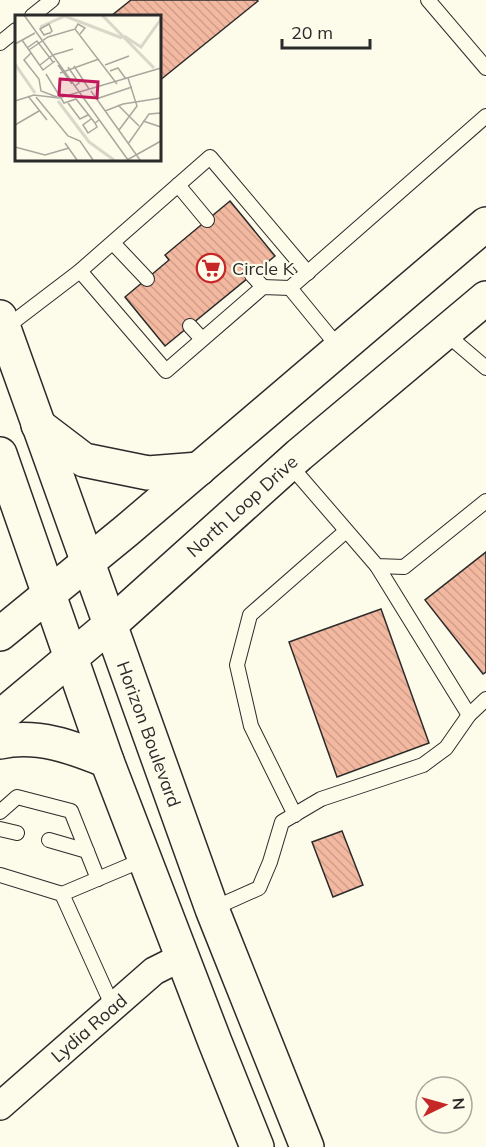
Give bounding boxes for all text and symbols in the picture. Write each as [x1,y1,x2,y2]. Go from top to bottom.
scale bar [282,12,370,50]
inset map [15,15,160,160]
text: 20 m [291,21,333,44]
supermarket icon: Circle K [195,252,227,284]
place label: Circle K [232,257,295,280]
street label: North Loop Drive [182,450,302,562]
street label: Horizon Boulevard [112,658,186,810]
street label: Lydia Road [46,989,132,1067]
north arrow [414,1075,474,1135]
text: N [448,1097,469,1111]

